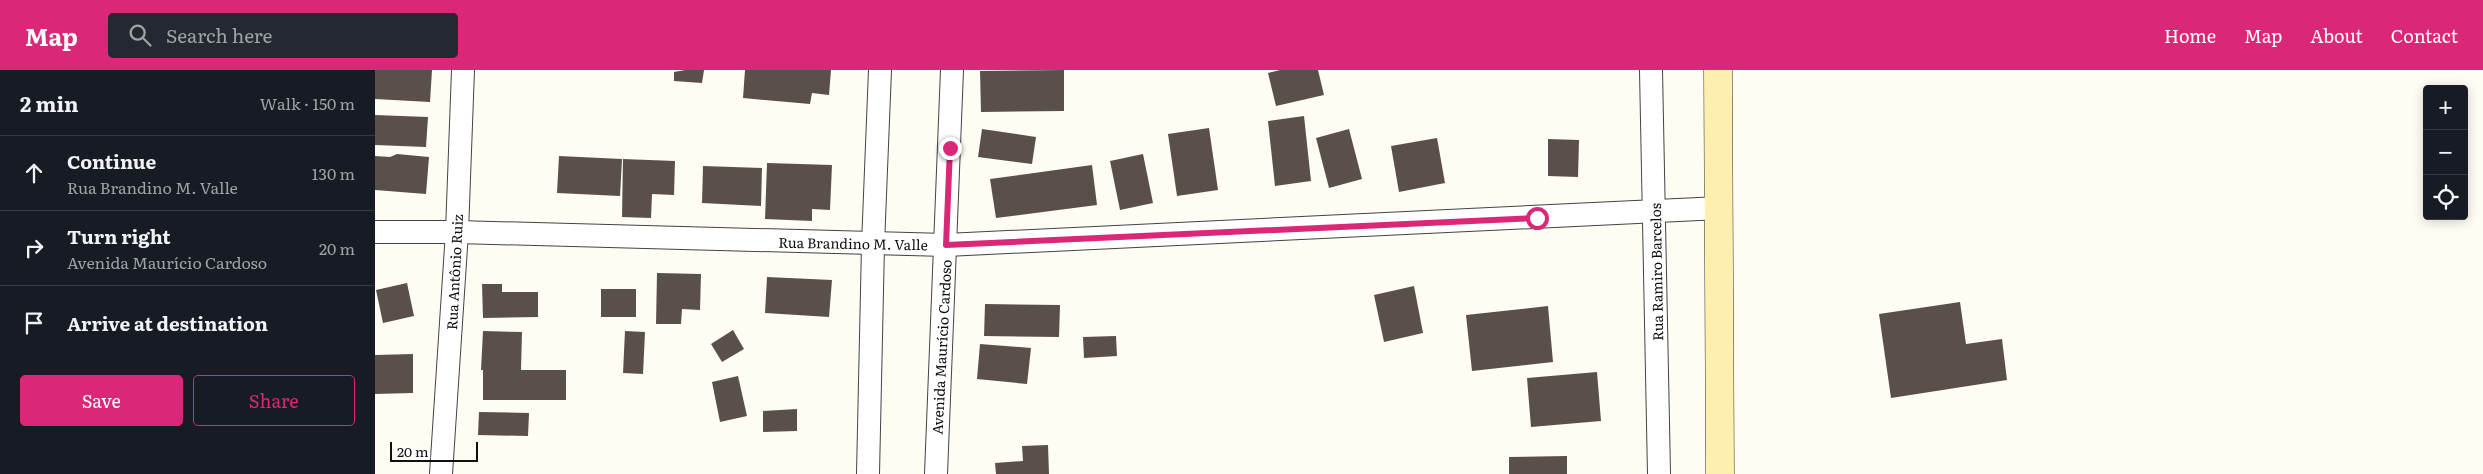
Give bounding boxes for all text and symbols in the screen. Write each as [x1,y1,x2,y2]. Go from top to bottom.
search box [108,13,458,58]
text: Map [25,18,78,53]
icon: search [126,21,154,49]
text: Search here [166,21,272,49]
text: Home [2164,22,2216,49]
text: Map [2244,22,2282,49]
text: About [2310,22,2363,49]
text: Contact [2391,22,2458,49]
map controls [2423,85,2468,220]
button: + [2423,85,2468,130]
text: 2 min [20,87,79,118]
text: Walk · 150 m [260,91,355,115]
button: − [2423,130,2468,175]
route end [939,137,962,160]
text: Continue [67,147,156,175]
icon: ahead [20,159,48,187]
text: 130 m [312,161,355,185]
text: Rua Brandino M. Valle [67,175,238,199]
button: locate [2423,175,2468,220]
street label: Rua Ramiro Barcelos [1645,203,1667,341]
route start [1526,207,1549,230]
street label: Rua Antônio Ruiz [441,213,467,330]
text: Turn right [67,222,171,250]
street label: Rua Brandino M. Valle [778,232,928,254]
icon: right [20,234,48,262]
text: 20 m [319,236,355,260]
text: Avenida Maurício Cardoso [67,250,267,274]
street label: Avenida Maurício Cardoso [926,259,956,435]
icon: arrive [20,309,48,337]
text: Arrive at destination [67,309,268,337]
button: Save [20,375,183,426]
button: Share [193,375,355,426]
scale bar [390,439,477,462]
text: 20 m [397,441,429,461]

